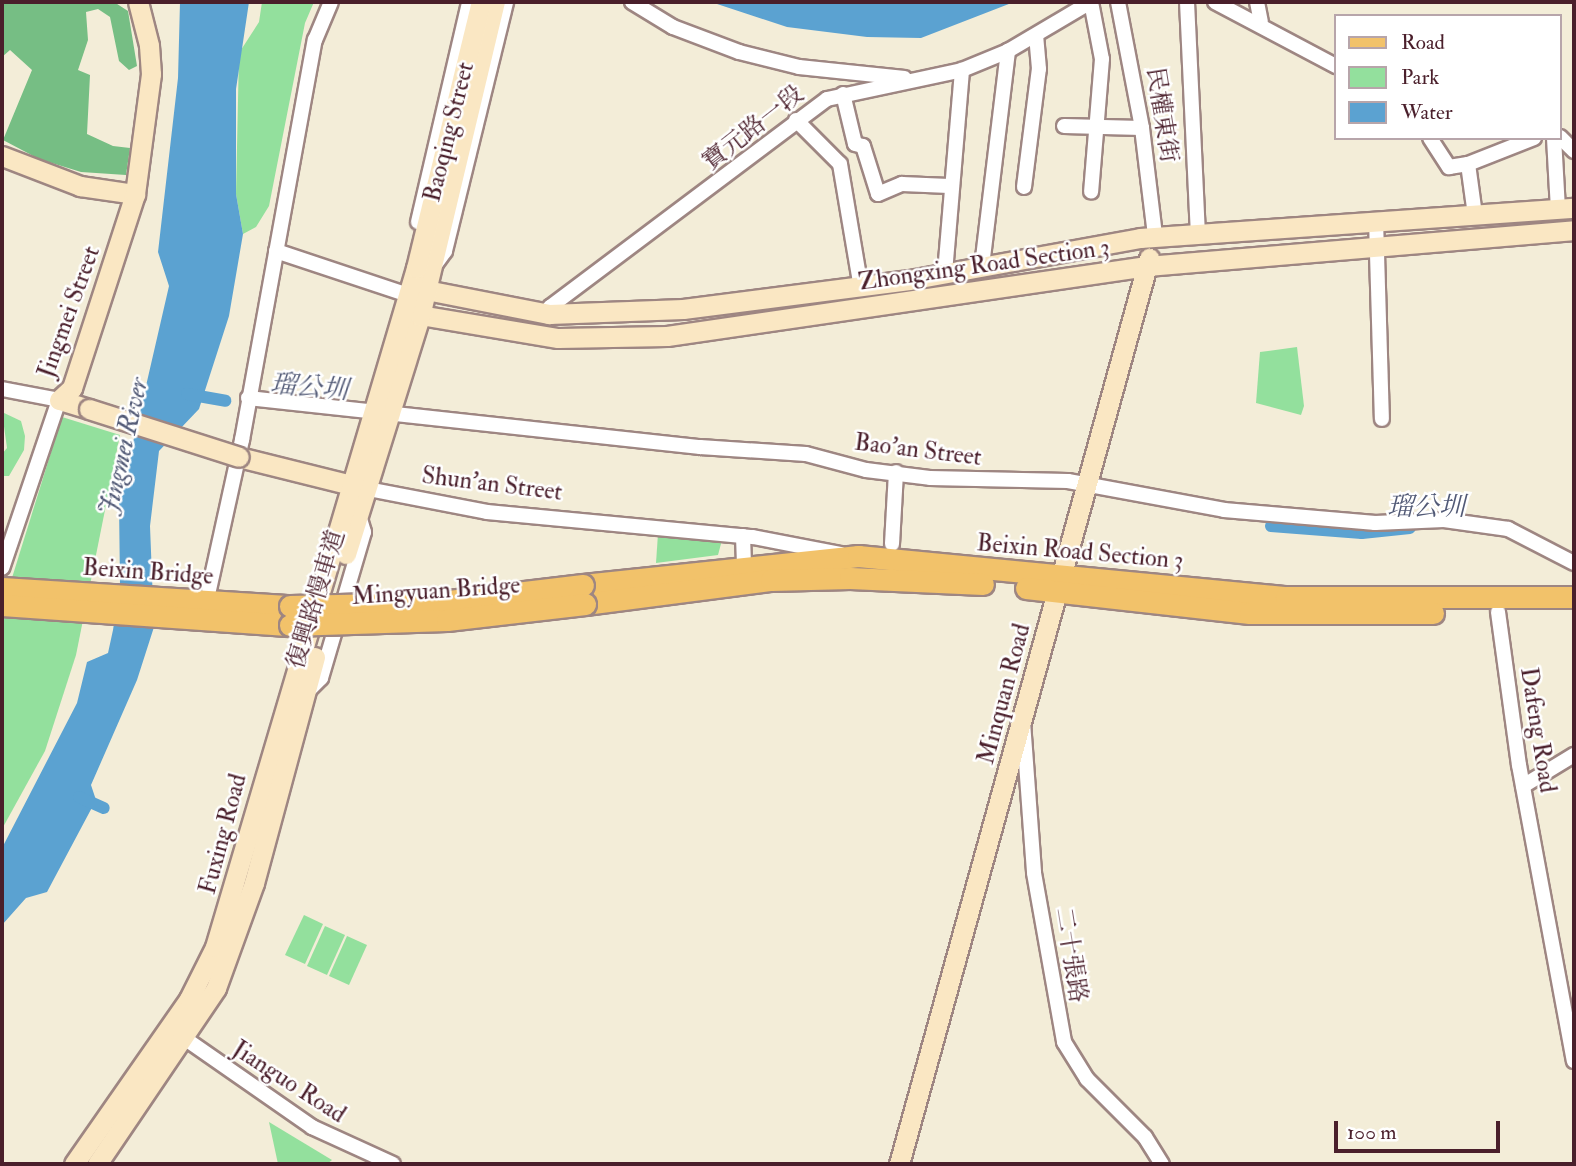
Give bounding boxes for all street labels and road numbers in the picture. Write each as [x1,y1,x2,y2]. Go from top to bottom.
street label: Baoqing Street [418,59,480,205]
street label: 民權東街 [1140,65,1184,165]
street label: 寶元路一段 [697,80,809,176]
street label: Zhongxing Road Section 3 [857,233,1111,297]
street label: Jingmei Street [32,242,106,382]
street label: Bao'an Street [853,428,983,472]
street label: Shun’an Street [420,461,564,507]
street label: 復興路慢車道 [281,526,351,672]
street label: Beixin Road Section 3 [976,529,1184,575]
street label: Beixin Bridge [82,553,214,591]
street label: Mingyuan Bridge [351,571,521,611]
street label: Minquan Road [971,621,1037,767]
street label: Dafeng Road [1514,665,1562,795]
street label: Fuxing Road [193,771,253,897]
street label: 二十張路 [1049,905,1093,1005]
street label: Jianguo Road [227,1035,351,1129]

